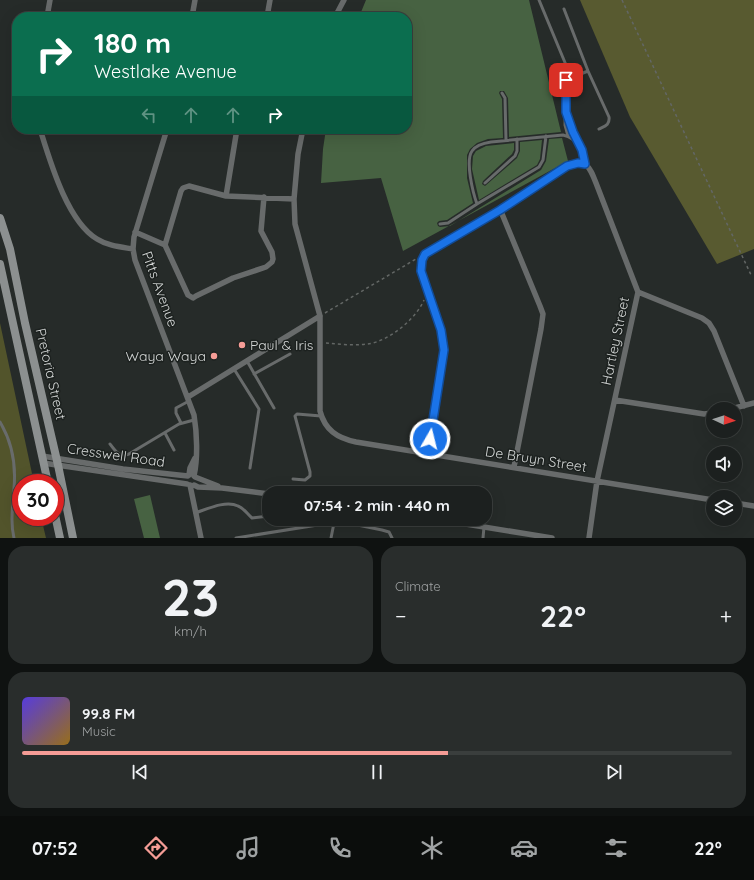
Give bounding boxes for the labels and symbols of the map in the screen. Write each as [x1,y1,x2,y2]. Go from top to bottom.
pin [549,63,583,97]
street label: Pitts Avenue [138,249,182,329]
street label: Hartley Street [597,295,633,387]
street label: Pretoria Street [32,326,70,422]
place label: Paul & Iris [250,336,313,354]
marker: Paul & Iris [237,340,247,350]
place label: Waya Waya [126,347,206,365]
marker: Waya Waya [209,351,219,361]
north arrow [706,402,742,438]
position arrow [409,418,451,460]
street label: Cresswell Road [66,439,166,471]
street label: De Bruyn Street [484,442,588,476]
speed limit sign: 30 [12,474,64,526]

